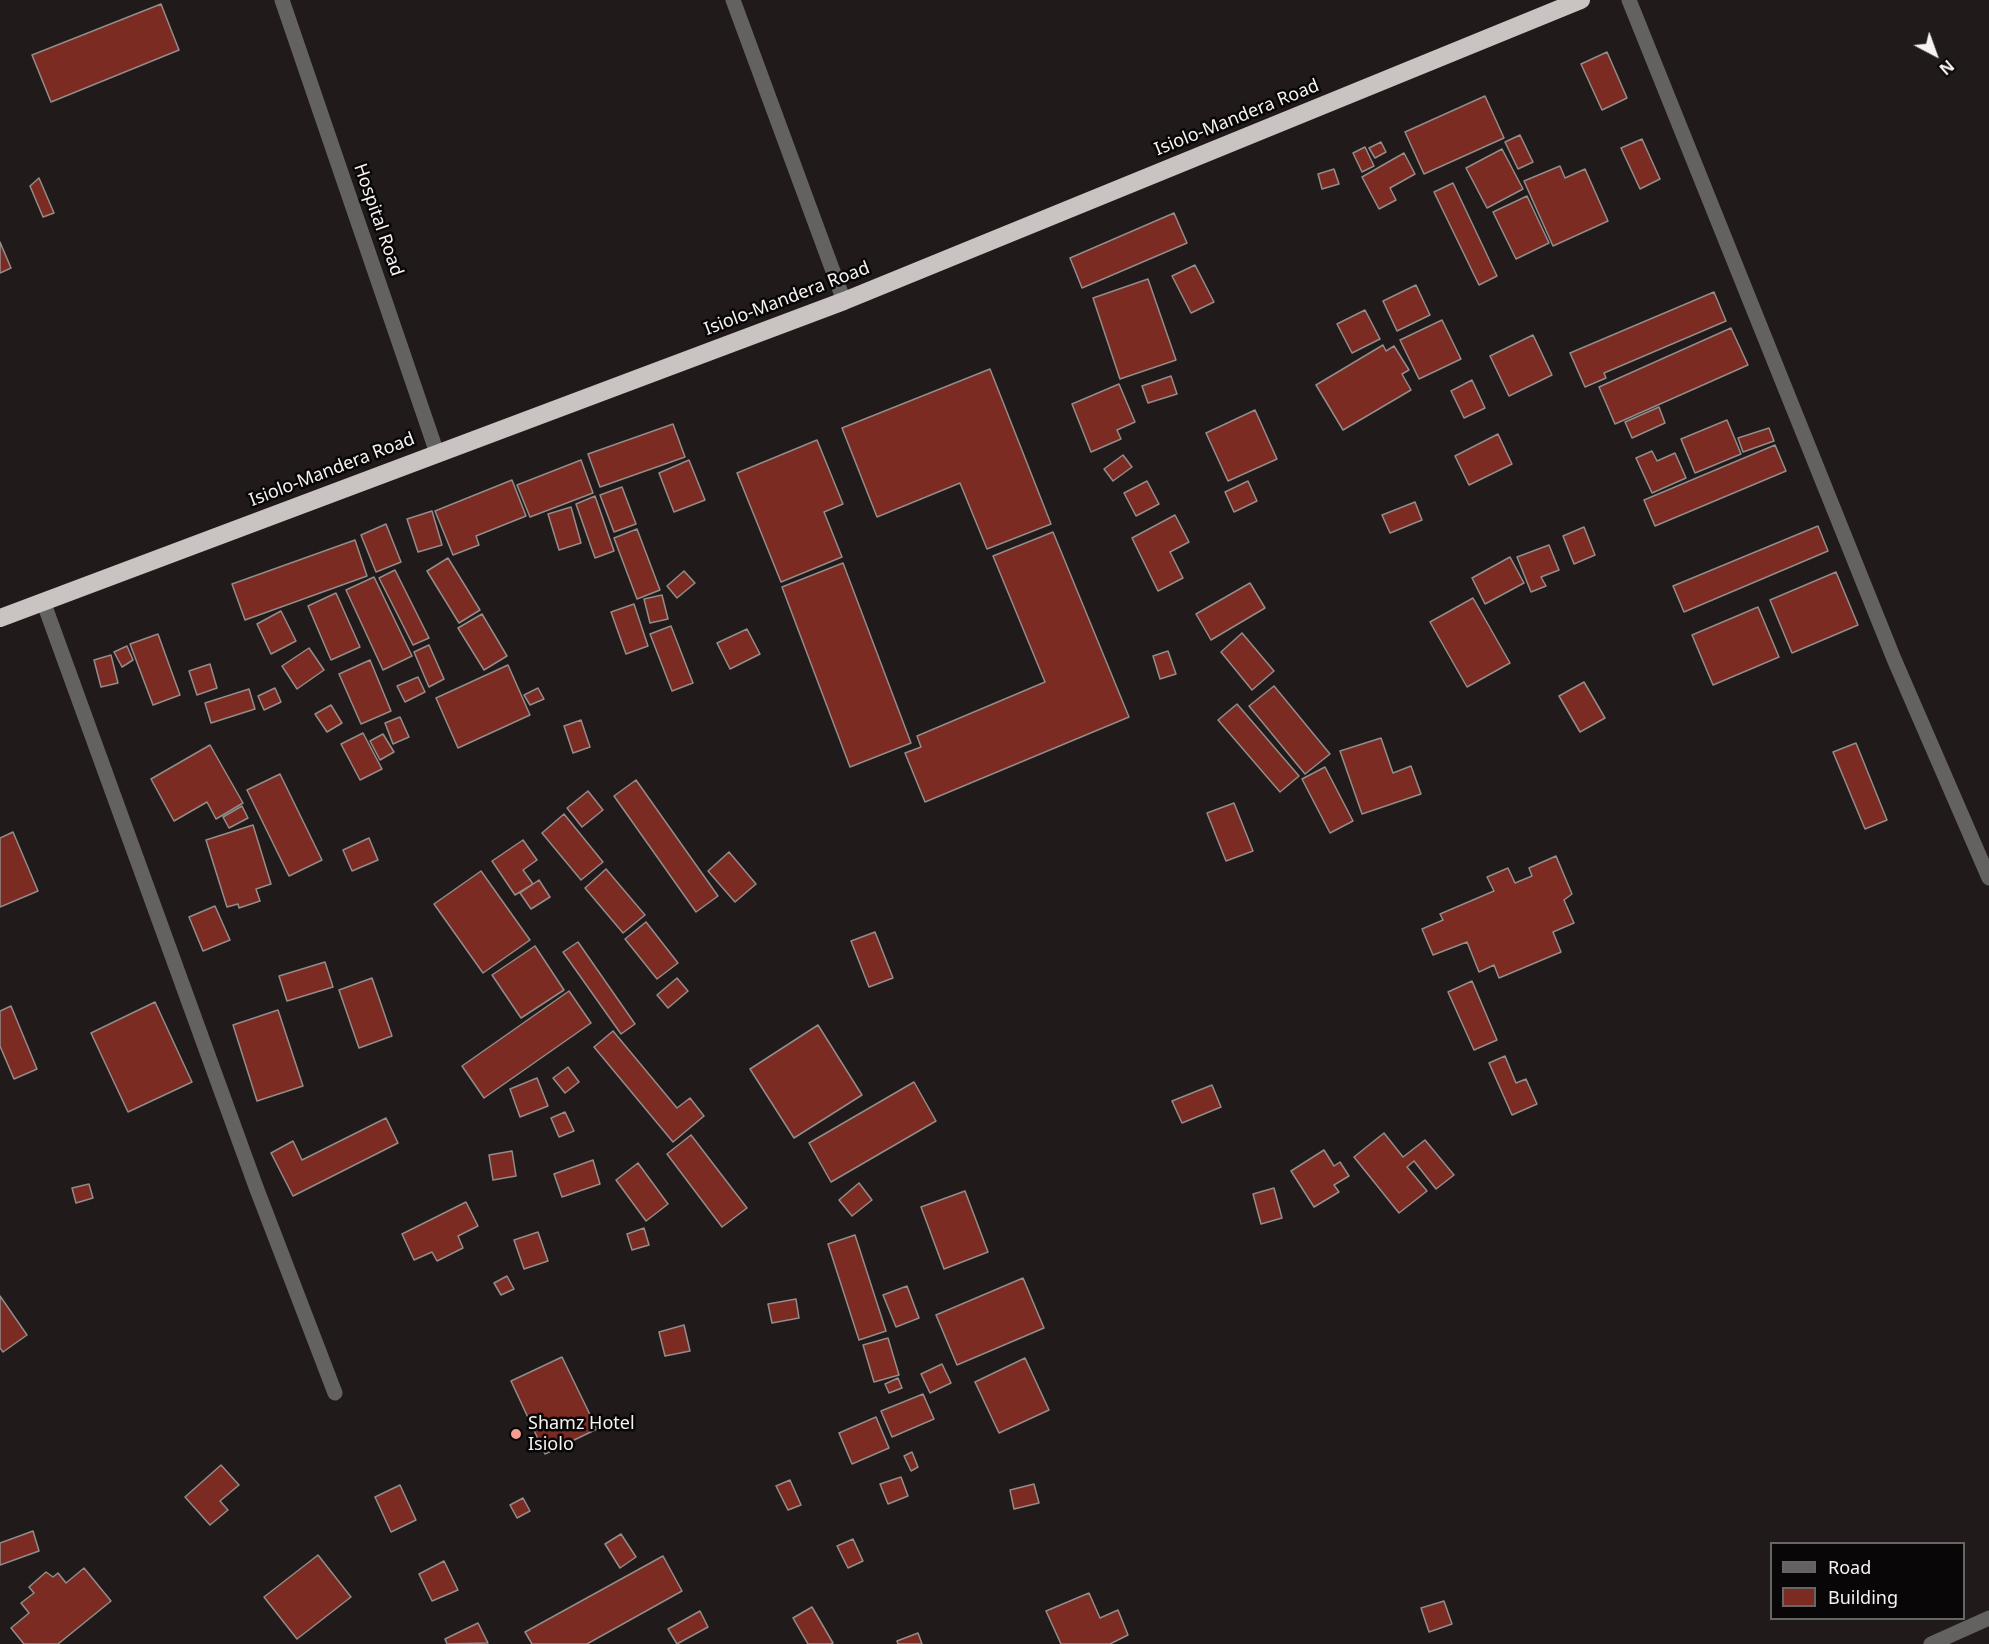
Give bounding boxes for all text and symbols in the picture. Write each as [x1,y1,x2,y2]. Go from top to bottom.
north arrow [1905,24,1965,84]
text: N [1935,55,1959,80]
street label: Isiolo-Mandera Road [1152,75,1322,161]
street label: Hospital Road [349,161,407,279]
street label: Isiolo-Mandera Road [701,257,873,341]
street label: Isiolo-Mandera Road [246,428,418,512]
place label: Shamz Hotel Isiolo [528,1413,635,1456]
marker: Shamz Hotel Isiolo [509,1427,523,1441]
legend [1770,1542,1965,1620]
text: Road [1828,1555,1871,1579]
text: Building [1828,1585,1898,1609]

